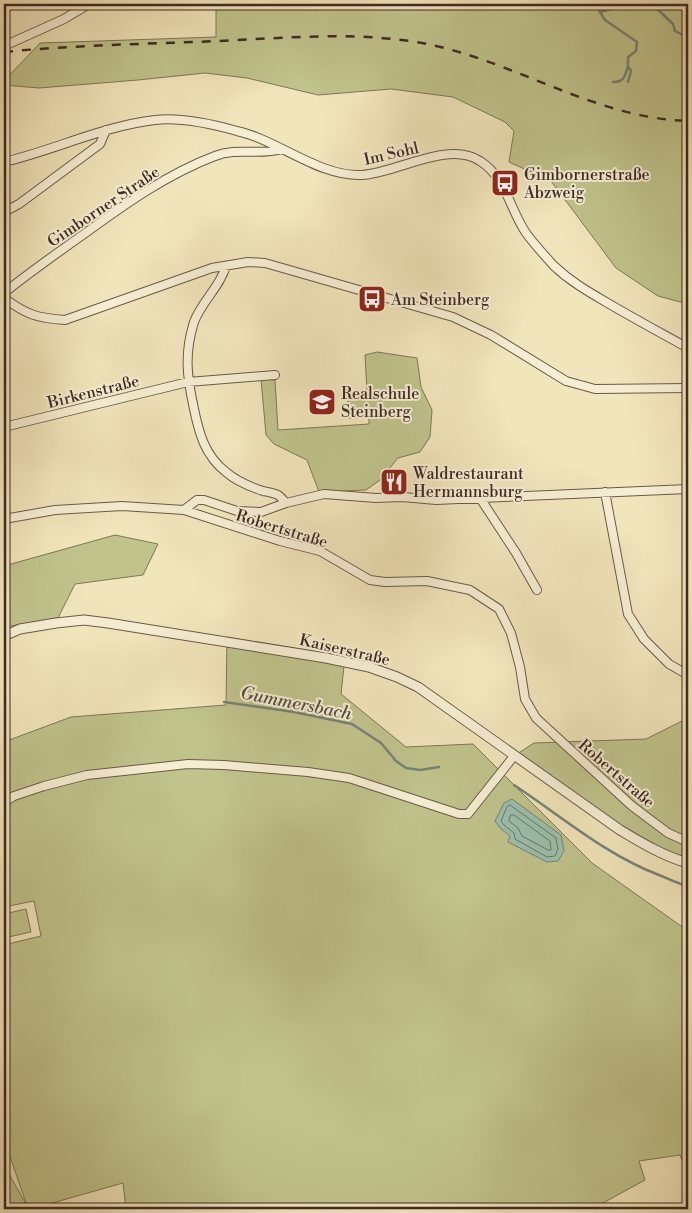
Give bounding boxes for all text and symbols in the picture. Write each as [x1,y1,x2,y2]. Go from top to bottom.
street label: Im Sohl [362,138,421,170]
street label: Gimborner Straße [44,162,163,252]
place label: Gimbornerstraße Abzweig [523,165,650,203]
bus stop icon: Gimbornerstraße Abzweig [490,168,520,198]
bus stop icon: Am Steinberg [357,284,387,314]
place label: Am Steinberg [390,290,490,310]
street label: Birkenstraße [44,371,141,413]
place label: Realschule Steinberg [341,384,419,422]
school or university icon: Realschule Steinberg [307,387,337,417]
place label: Waldrestaurant Hermannsburg [412,464,524,502]
restaurant icon: Waldrestaurant Hermannsburg [379,467,409,497]
street label: Robertstraße [233,506,330,552]
street label: Kaiserstraße [297,630,392,670]
water label: Gummersbach [238,681,355,726]
street label: Robertstraße [574,735,659,812]

